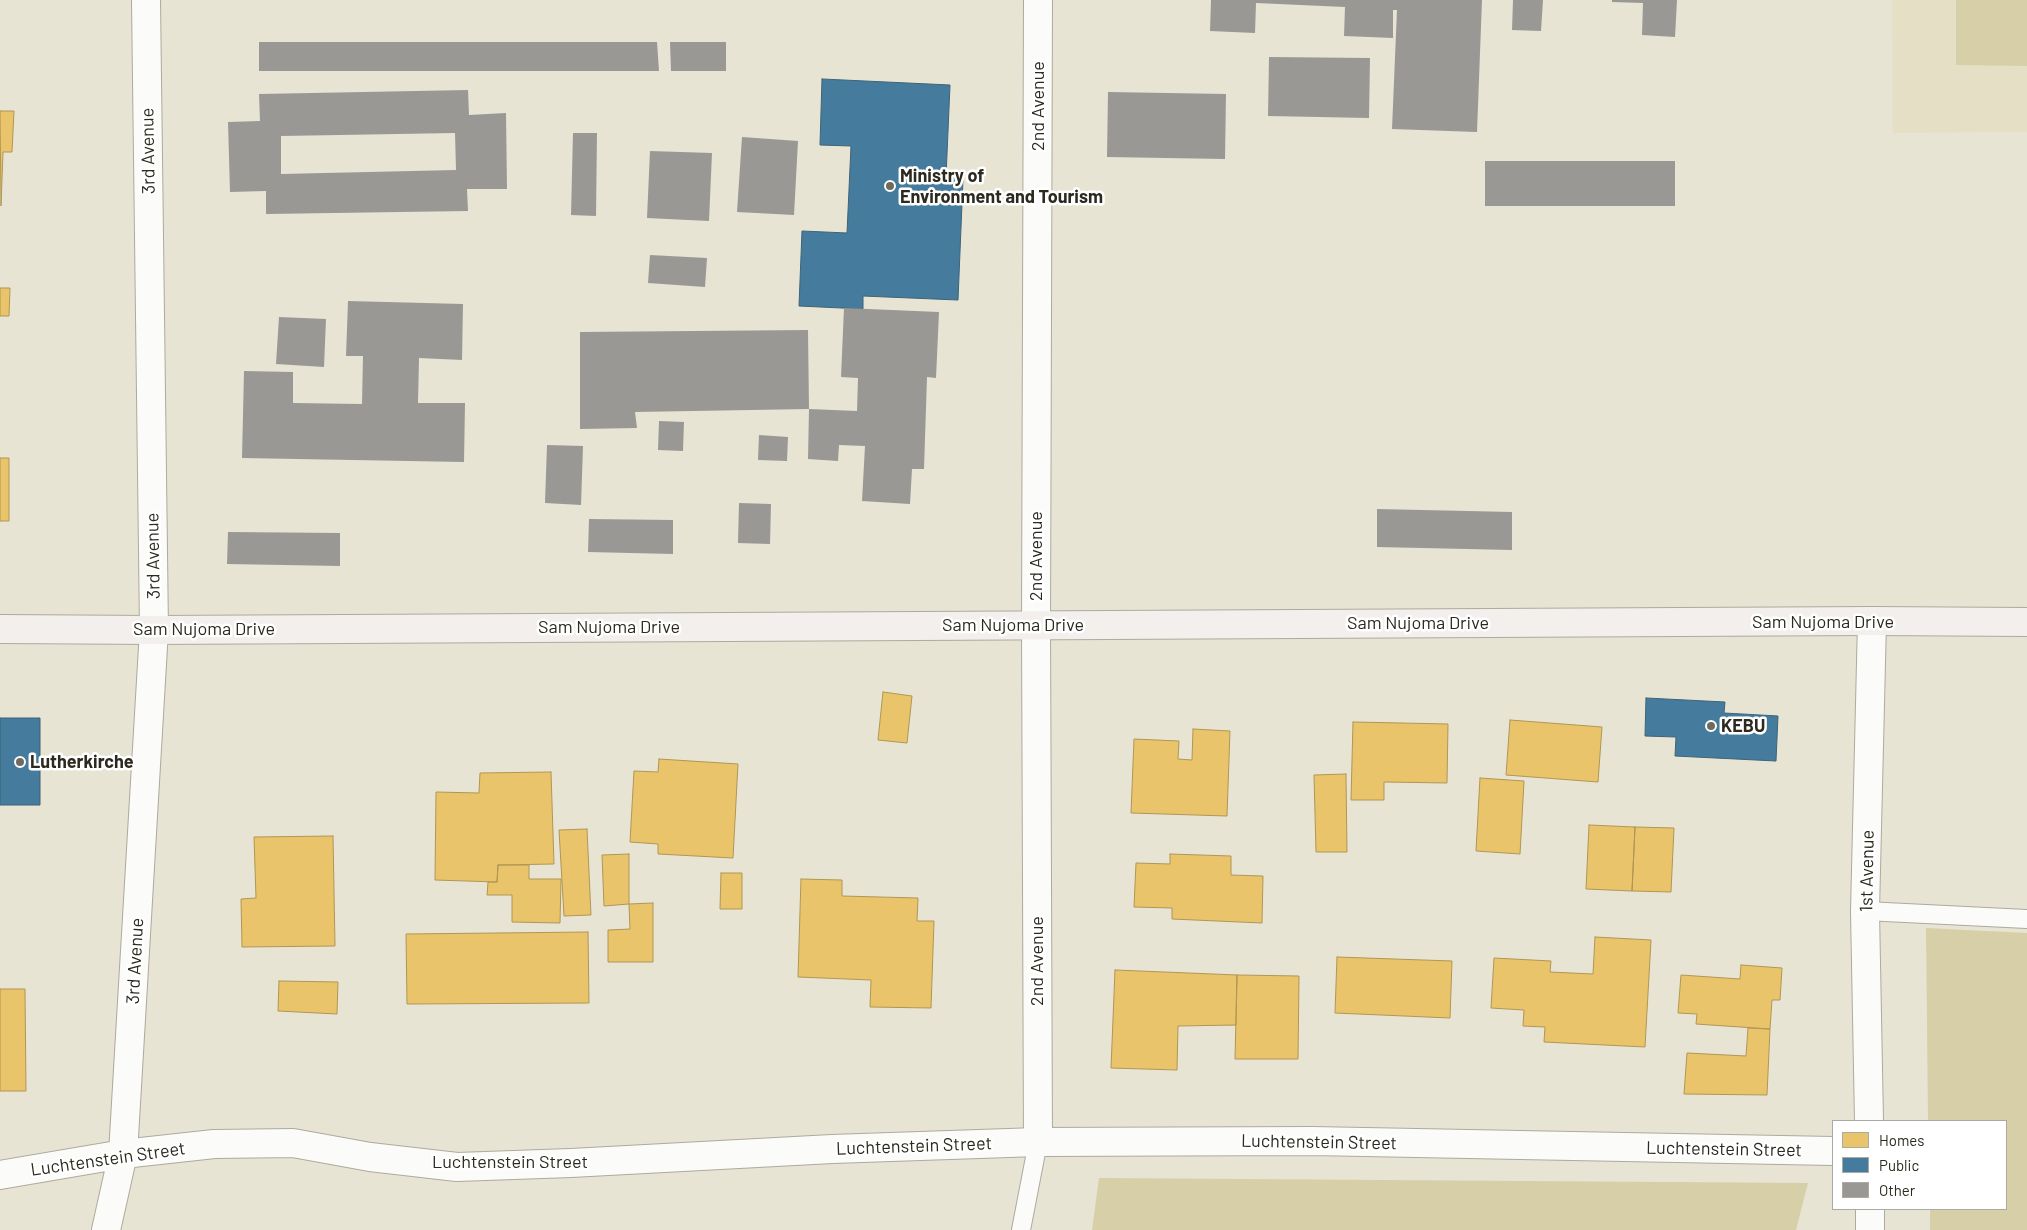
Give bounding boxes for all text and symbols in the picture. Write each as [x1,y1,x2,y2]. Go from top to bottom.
street label: 2nd Avenue [1027,61,1049,151]
street label: 3rd Avenue [136,108,160,194]
place label: Ministry of Environment and Tourism [900,165,1103,208]
marker: Ministry of Environment and Tourism [884,180,896,192]
street label: 2nd Avenue [1025,511,1047,601]
street label: 3rd Avenue [141,513,165,599]
street label: Sam Nujoma Drive [1752,611,1894,633]
street label: Sam Nujoma Drive [1347,612,1489,634]
street label: Sam Nujoma Drive [942,614,1084,636]
street label: Sam Nujoma Drive [538,616,680,638]
street label: Sam Nujoma Drive [133,618,275,640]
place label: KEBU [1721,715,1765,737]
marker: KEBU [1705,720,1717,732]
place label: Lutherkirche [30,751,134,773]
marker: Lutherkirche [14,756,26,768]
street label: 1st Avenue [1855,830,1879,912]
street label: 2nd Avenue [1026,916,1048,1006]
street label: 3rd Avenue [122,917,148,1005]
legend [1832,1120,2007,1210]
street label: Luchtenstein Street [1241,1130,1397,1154]
text: Homes [1879,1131,1924,1149]
street label: Luchtenstein Street [836,1132,992,1160]
street label: Luchtenstein Street [29,1137,187,1181]
street label: Luchtenstein Street [1646,1137,1802,1161]
street label: Luchtenstein Street [432,1151,588,1173]
text: Public [1879,1156,1919,1174]
text: Other [1879,1181,1915,1199]

